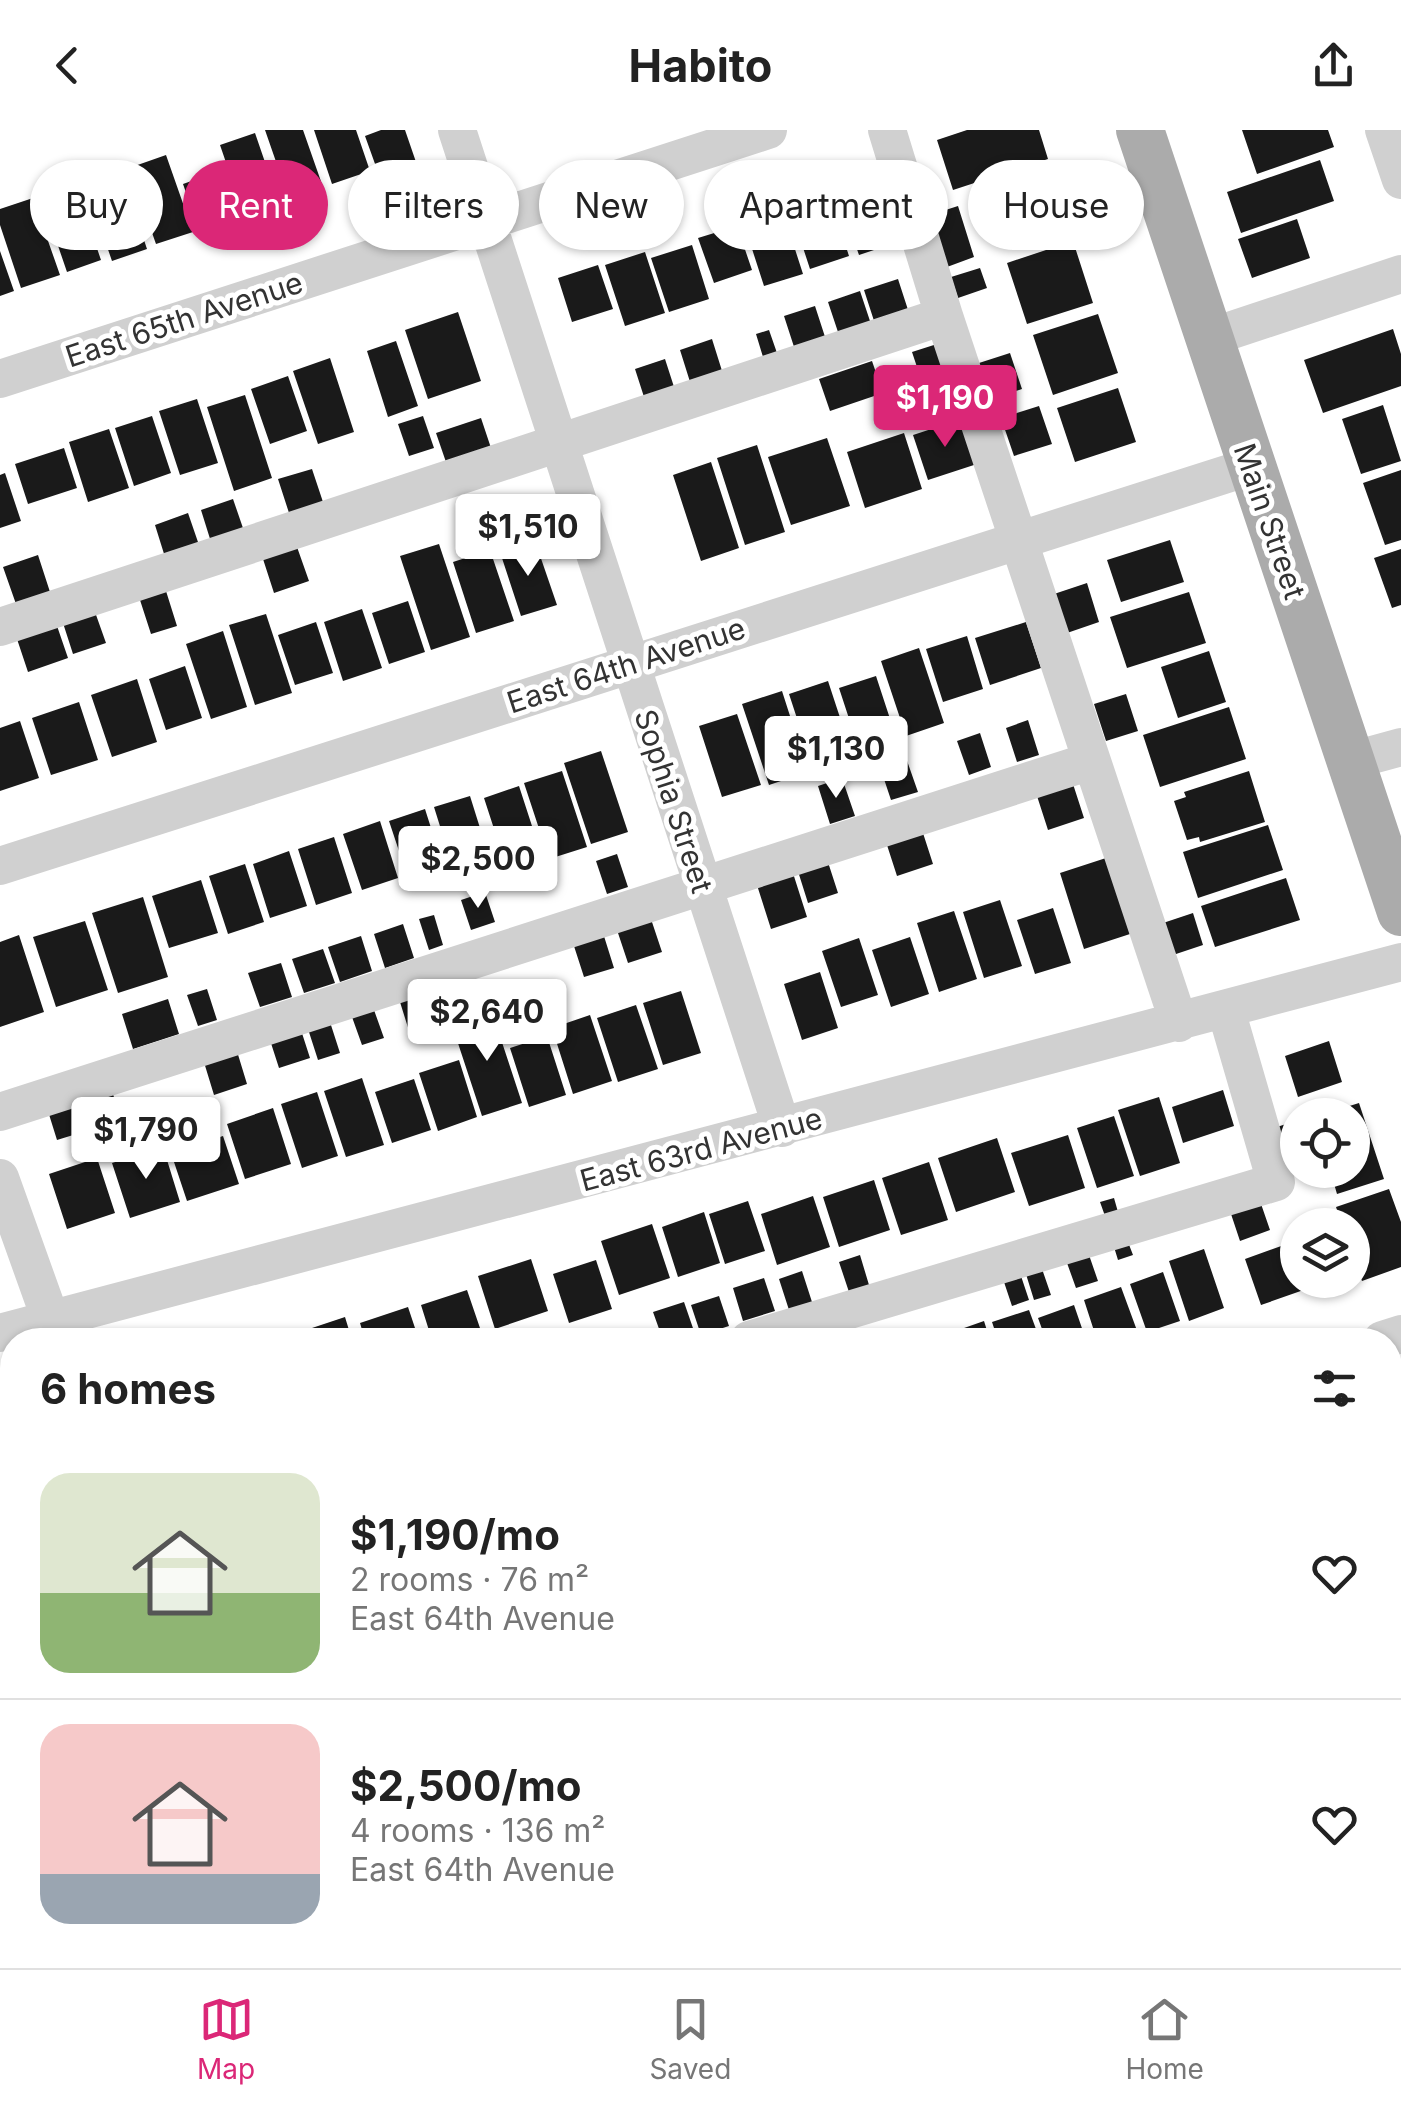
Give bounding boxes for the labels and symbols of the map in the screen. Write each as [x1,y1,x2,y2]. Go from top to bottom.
street label: East 65th Avenue [61,264,307,374]
pin: $1,190 [864,365,1026,450]
street label: Main Street [1227,439,1313,604]
pin: $1,510 [447,494,609,579]
street label: East 64th Avenue [502,610,750,720]
street label: Sophia Street [627,705,721,897]
pin: $1,130 [755,716,917,801]
pin: $2,500 [397,826,559,911]
pin: $2,640 [406,979,568,1064]
pin: $1,790 [65,1097,227,1182]
street label: East 63rd Avenue [576,1099,826,1199]

